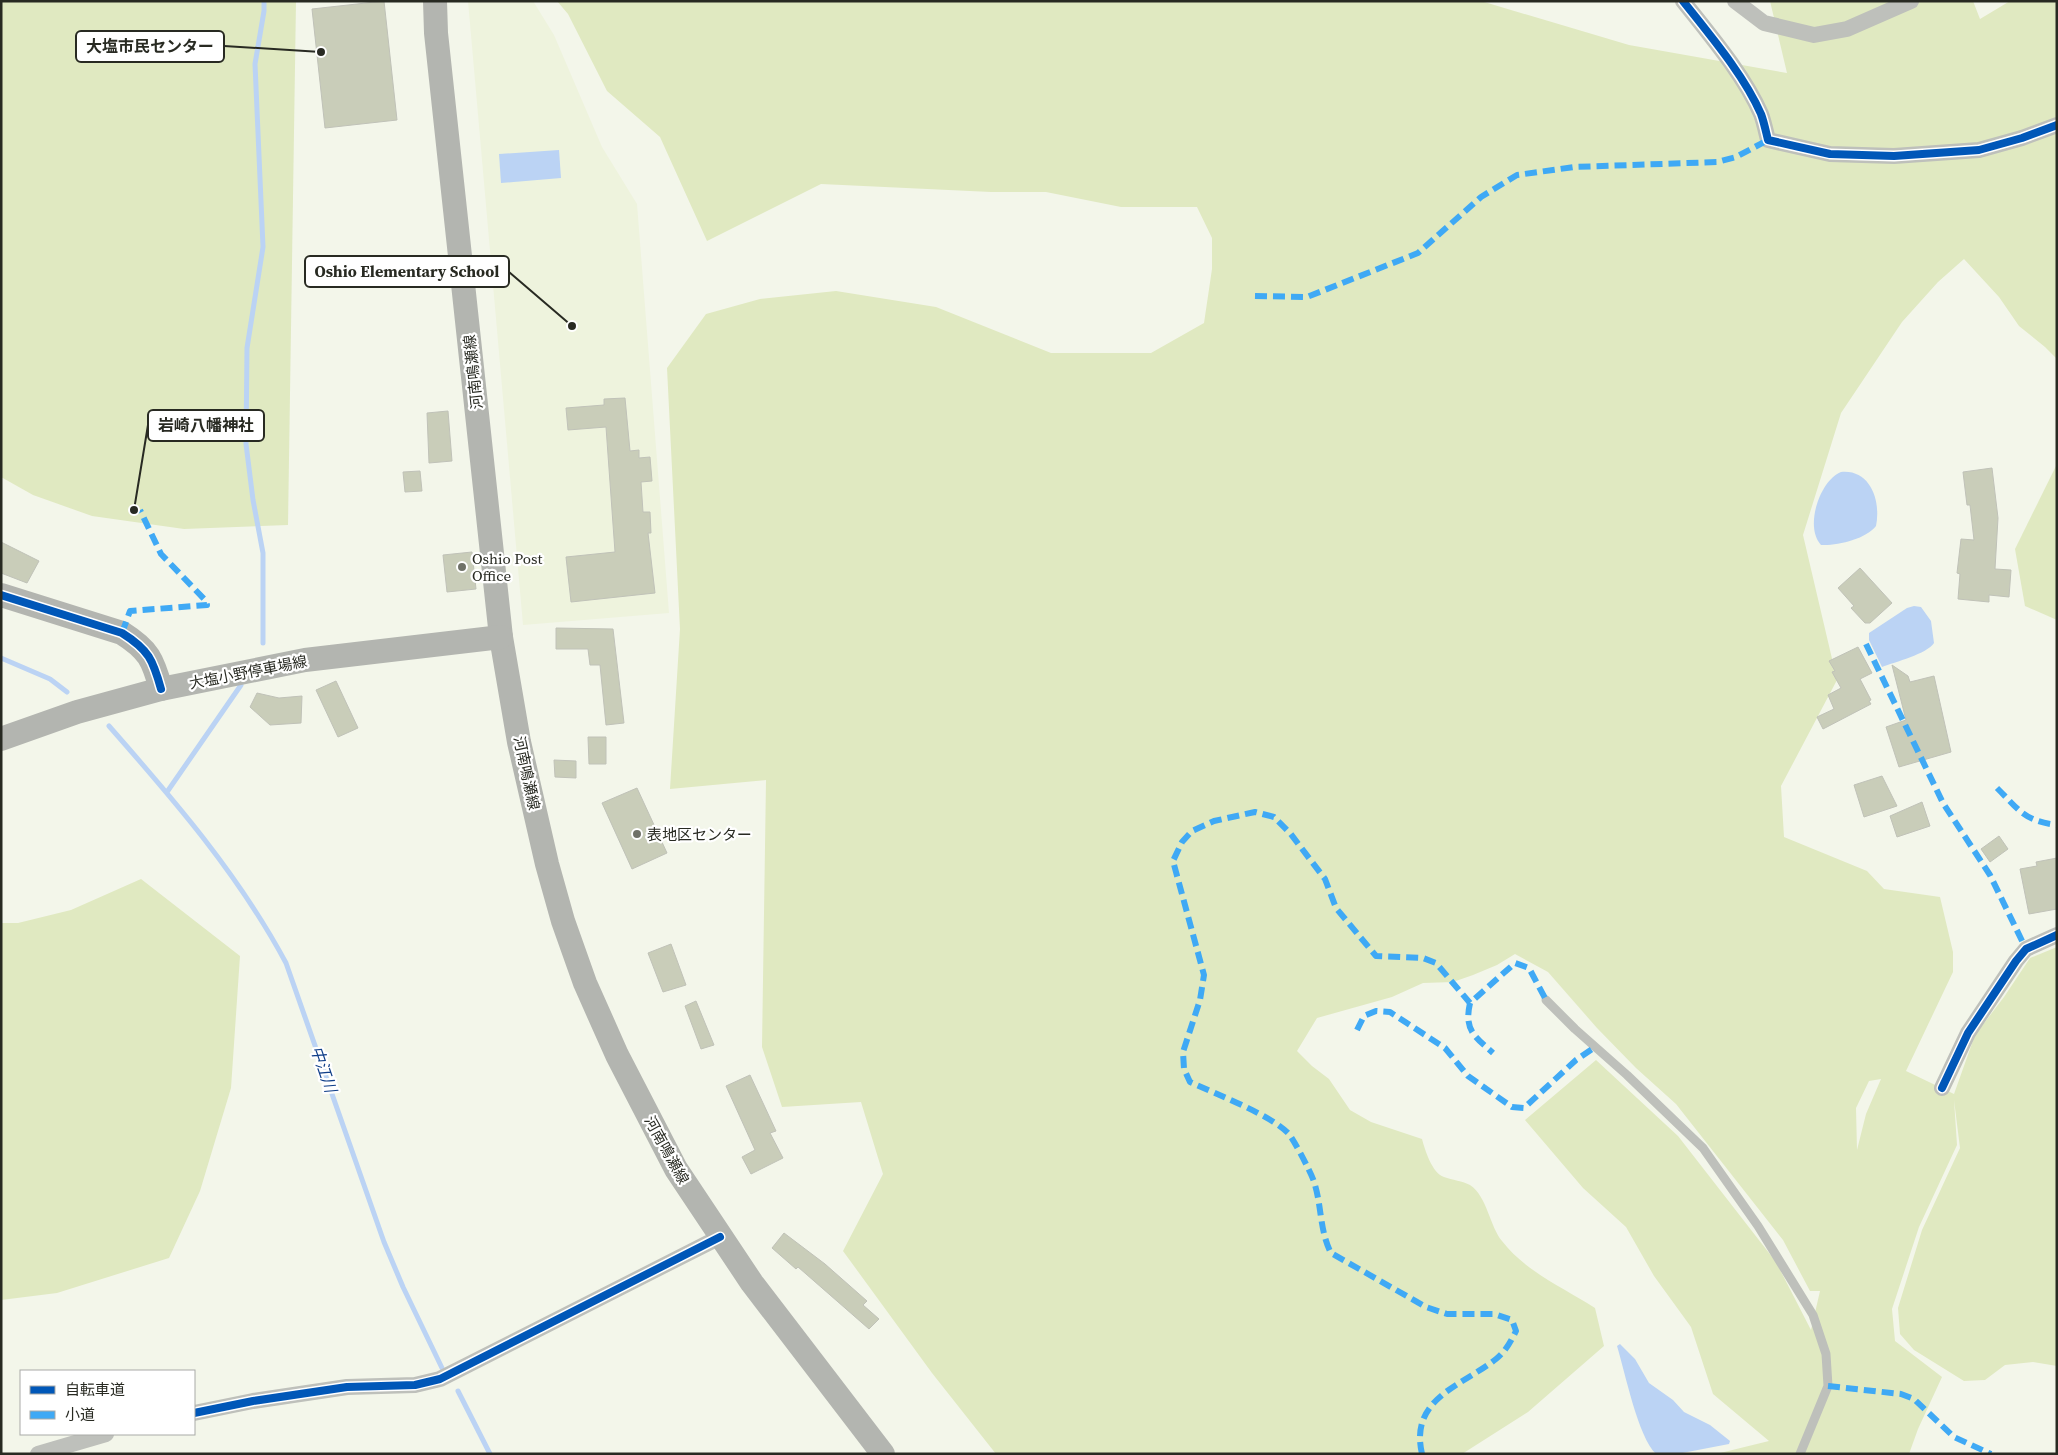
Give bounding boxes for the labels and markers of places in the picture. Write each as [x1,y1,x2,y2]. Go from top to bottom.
callout: 大塩市民センター [76,31,224,62]
callout: Oshio Elementary School [305,256,509,287]
callout: 岩崎八幡神社 [148,410,264,441]
place label: Oshio Post Office [472,548,542,586]
marker: Oshio Post Office [456,561,468,573]
place label: 表地区センター [647,824,752,845]
marker: 表地区センター [631,828,643,840]

